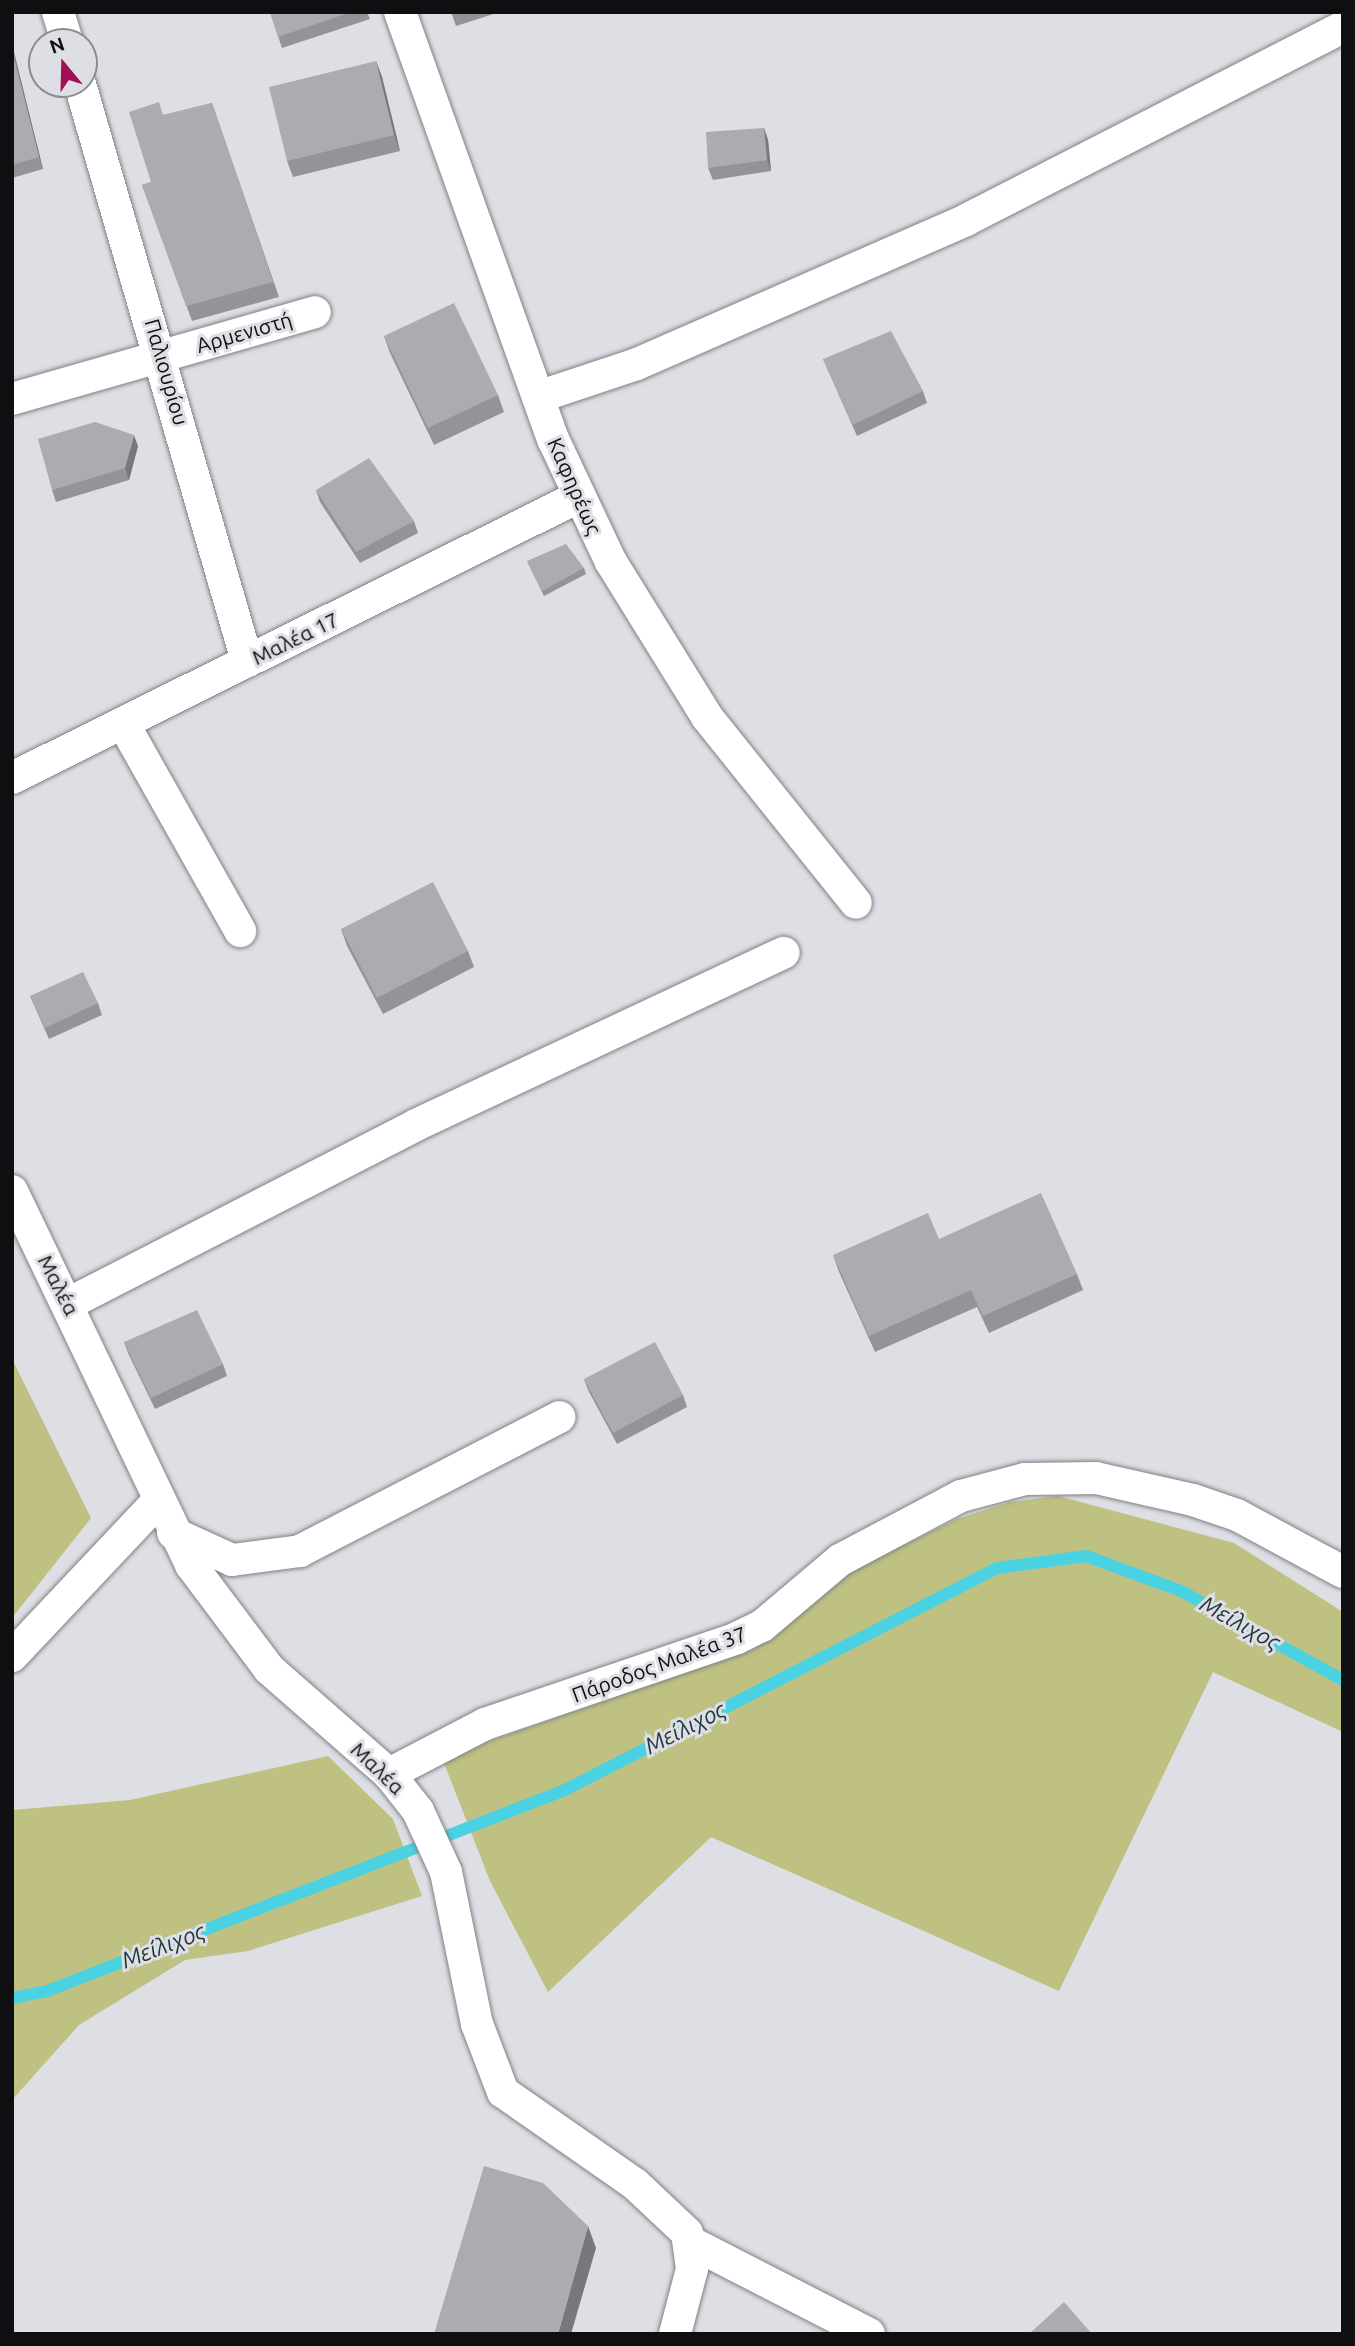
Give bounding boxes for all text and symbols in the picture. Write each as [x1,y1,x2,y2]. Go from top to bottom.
north arrow [28,28,98,98]
text: N [47,32,67,58]
street label: Αρμενιστή [193,306,295,358]
street label: Παλιουρίου [140,316,194,428]
street label: Καφηρέως [543,434,607,538]
street label: Μαλέα 17 [248,606,342,670]
street label: Μαλέα [33,1250,85,1320]
water label: Μείλιχος [1195,1590,1285,1656]
street label: Πάροδος Μαλέα 37 [568,1621,750,1707]
water label: Μείλιχος [640,1696,730,1760]
street label: Μαλέα [346,1736,410,1800]
water label: Μείλιχος [117,1918,209,1974]

